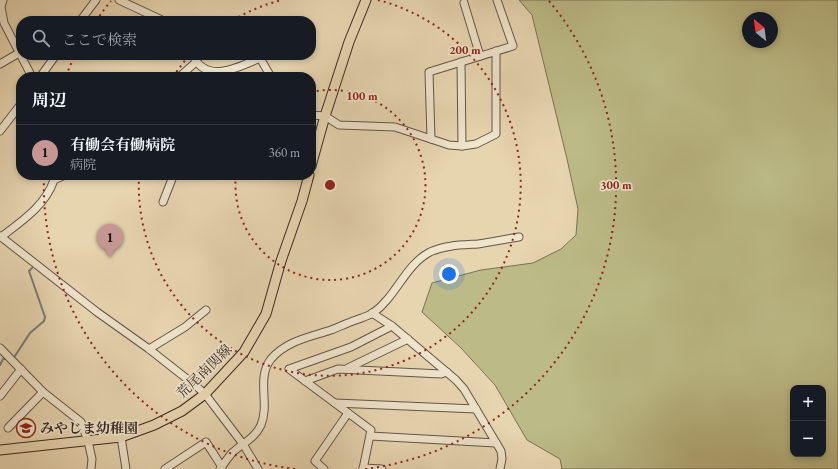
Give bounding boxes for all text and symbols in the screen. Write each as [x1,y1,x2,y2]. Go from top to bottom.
north arrow [742,12,778,48]
search box [16,16,316,60]
icon: search [30,27,52,49]
text: ここで検索 [62,30,137,49]
text: 200 m [449,42,481,58]
text: 100 m [346,88,378,104]
text: 周辺 [32,89,66,111]
text: 有働会有働病院 [70,135,175,154]
text: 1 [42,144,48,161]
text: 360 m [269,144,300,161]
text: 病院 [70,156,96,173]
text: 300 m [600,177,632,193]
centre of rings [323,178,337,192]
pin: 1 [97,224,123,257]
your location [439,264,459,284]
street label: 荒尾南関線 [173,340,235,402]
map controls [790,385,826,457]
button: + [790,385,826,421]
school or university icon: みやじま幼稚園 [15,417,37,439]
place label: みやじま幼稚園 [40,419,138,437]
button: − [790,421,826,457]

